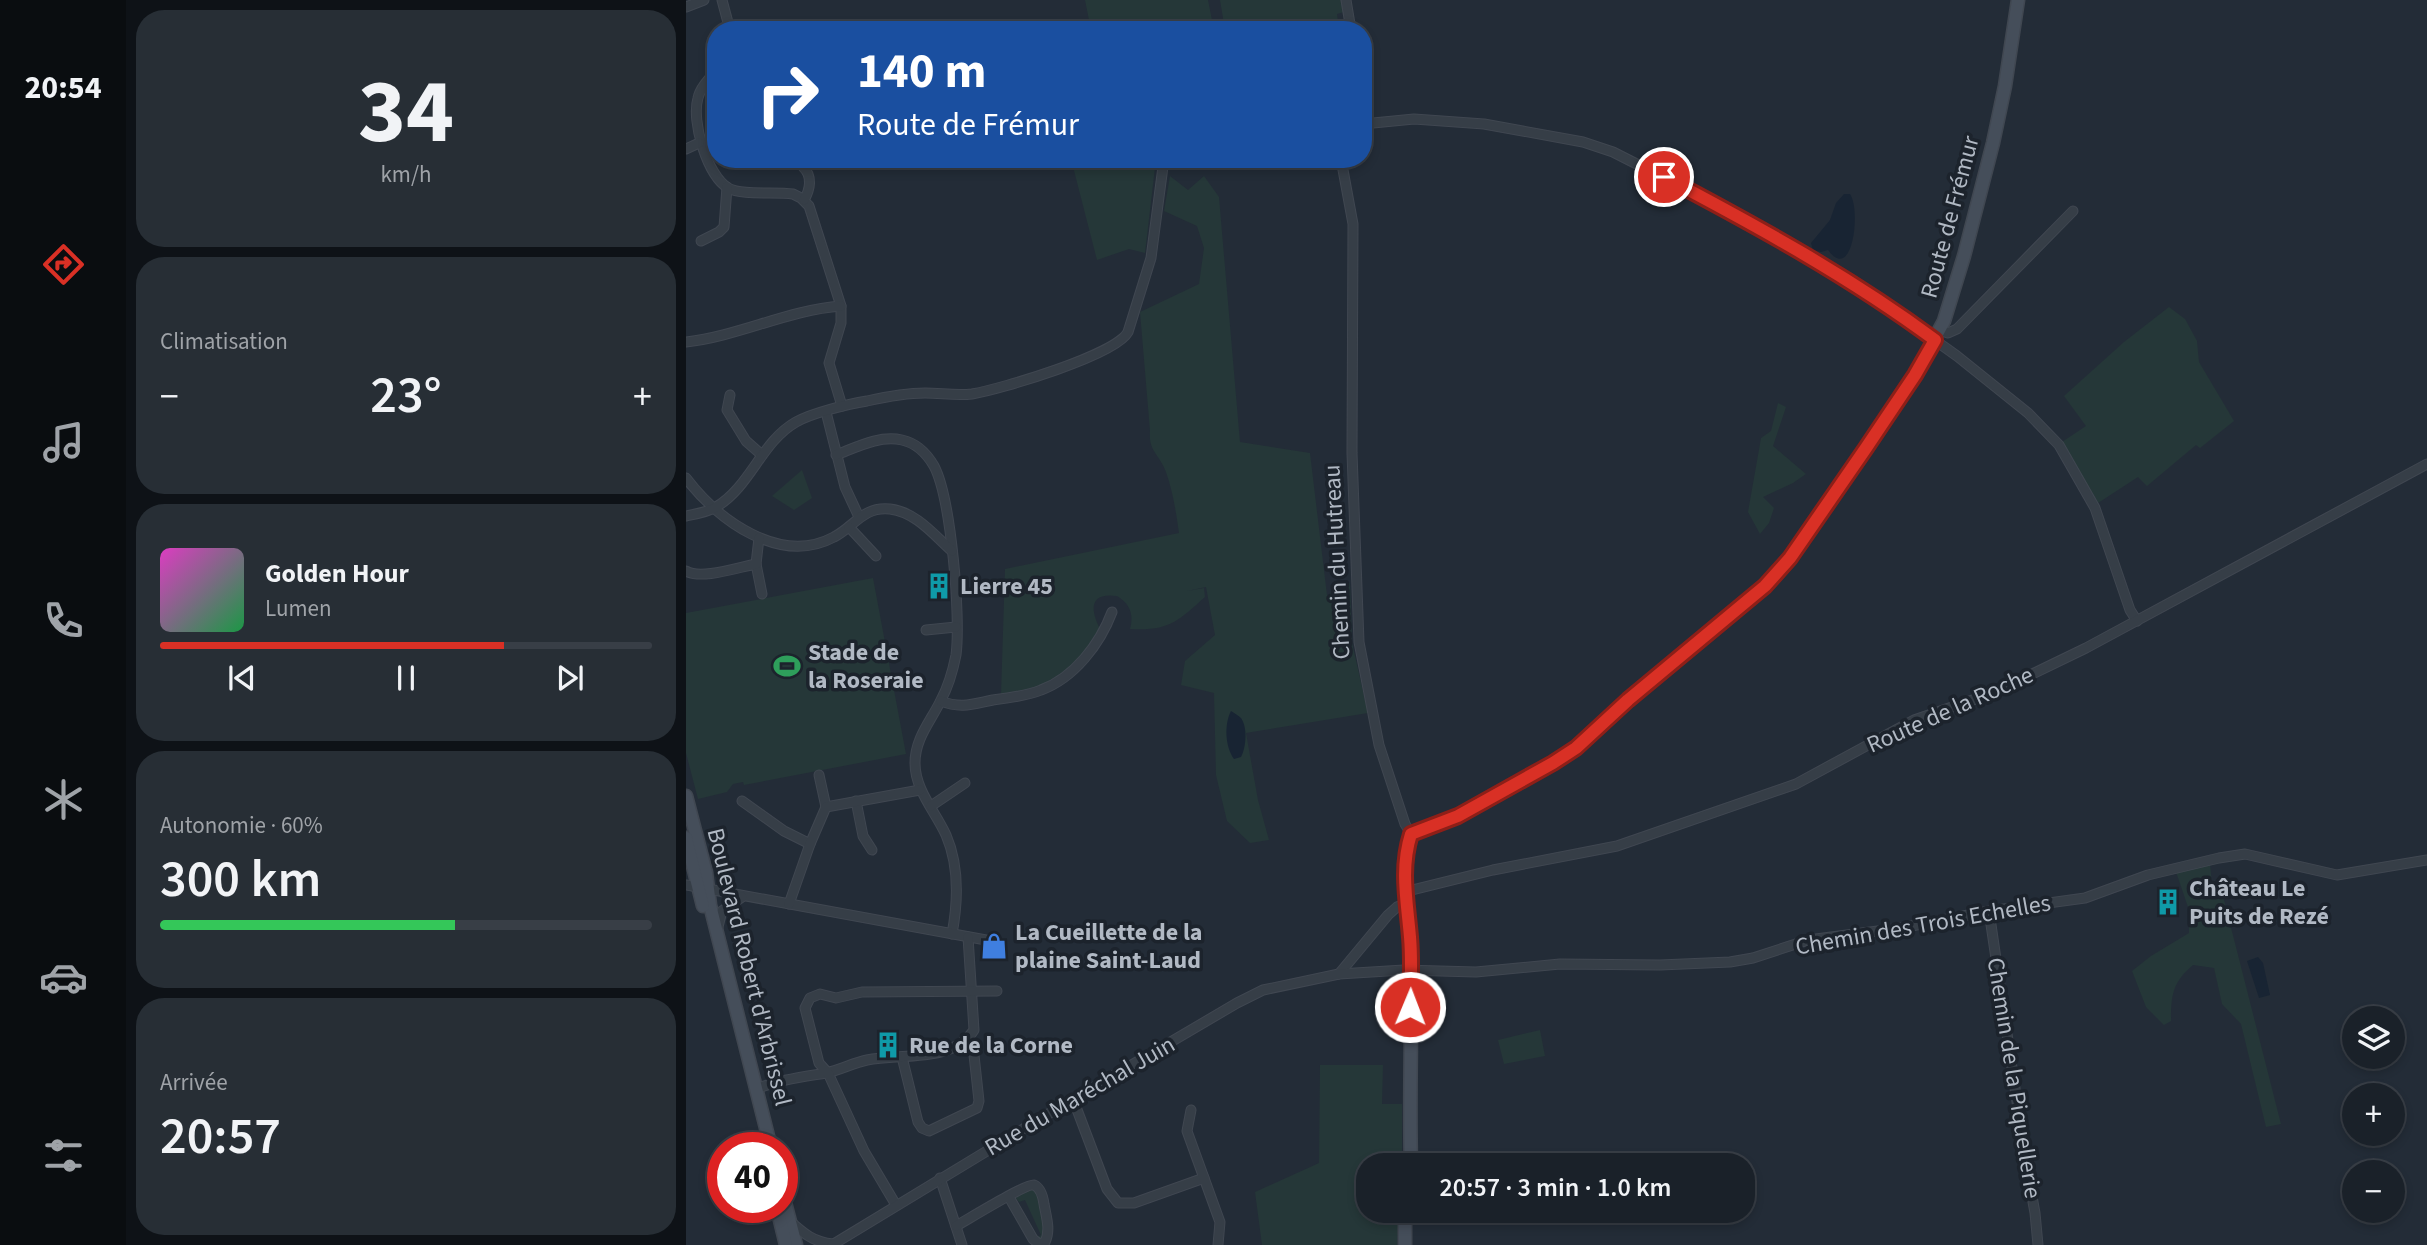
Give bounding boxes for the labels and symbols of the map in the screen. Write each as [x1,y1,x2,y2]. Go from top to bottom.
street label: Route de Frémur [1912,131,1989,302]
pin [1634,147,1694,207]
street label: Chemin du Hutreau [1314,464,1360,660]
place label: Lierre 45 [960,569,1053,604]
building icon: Lierre 45 [924,571,954,601]
place label: Stade de la Roseraie [808,635,924,698]
sports icon: Stade de la Roseraie [772,651,802,681]
street label: Route de la Roche [1861,658,2039,762]
street label: Boulevard Robert d'Arbrissel [698,824,800,1110]
place label: Château Le Puits de Rezé [2189,871,2329,934]
street label: Chemin des Trois Echelles [1793,885,2053,965]
building icon: Château Le Puits de Rezé [2153,887,2183,917]
place label: La Cueillette de la plaine Saint-Laud [1015,915,1202,978]
shop icon: La Cueillette de la plaine Saint-Laud [979,931,1009,961]
street label: Chemin de la Piquellerie [1978,955,2050,1201]
position arrow [1373,970,1447,1044]
street label: Rue du Maréchal Juin [978,1027,1182,1165]
place label: Rue de la Corne [909,1028,1073,1063]
building icon: Rue de la Corne [873,1030,903,1060]
speed limit sign: 40 [707,1132,798,1223]

